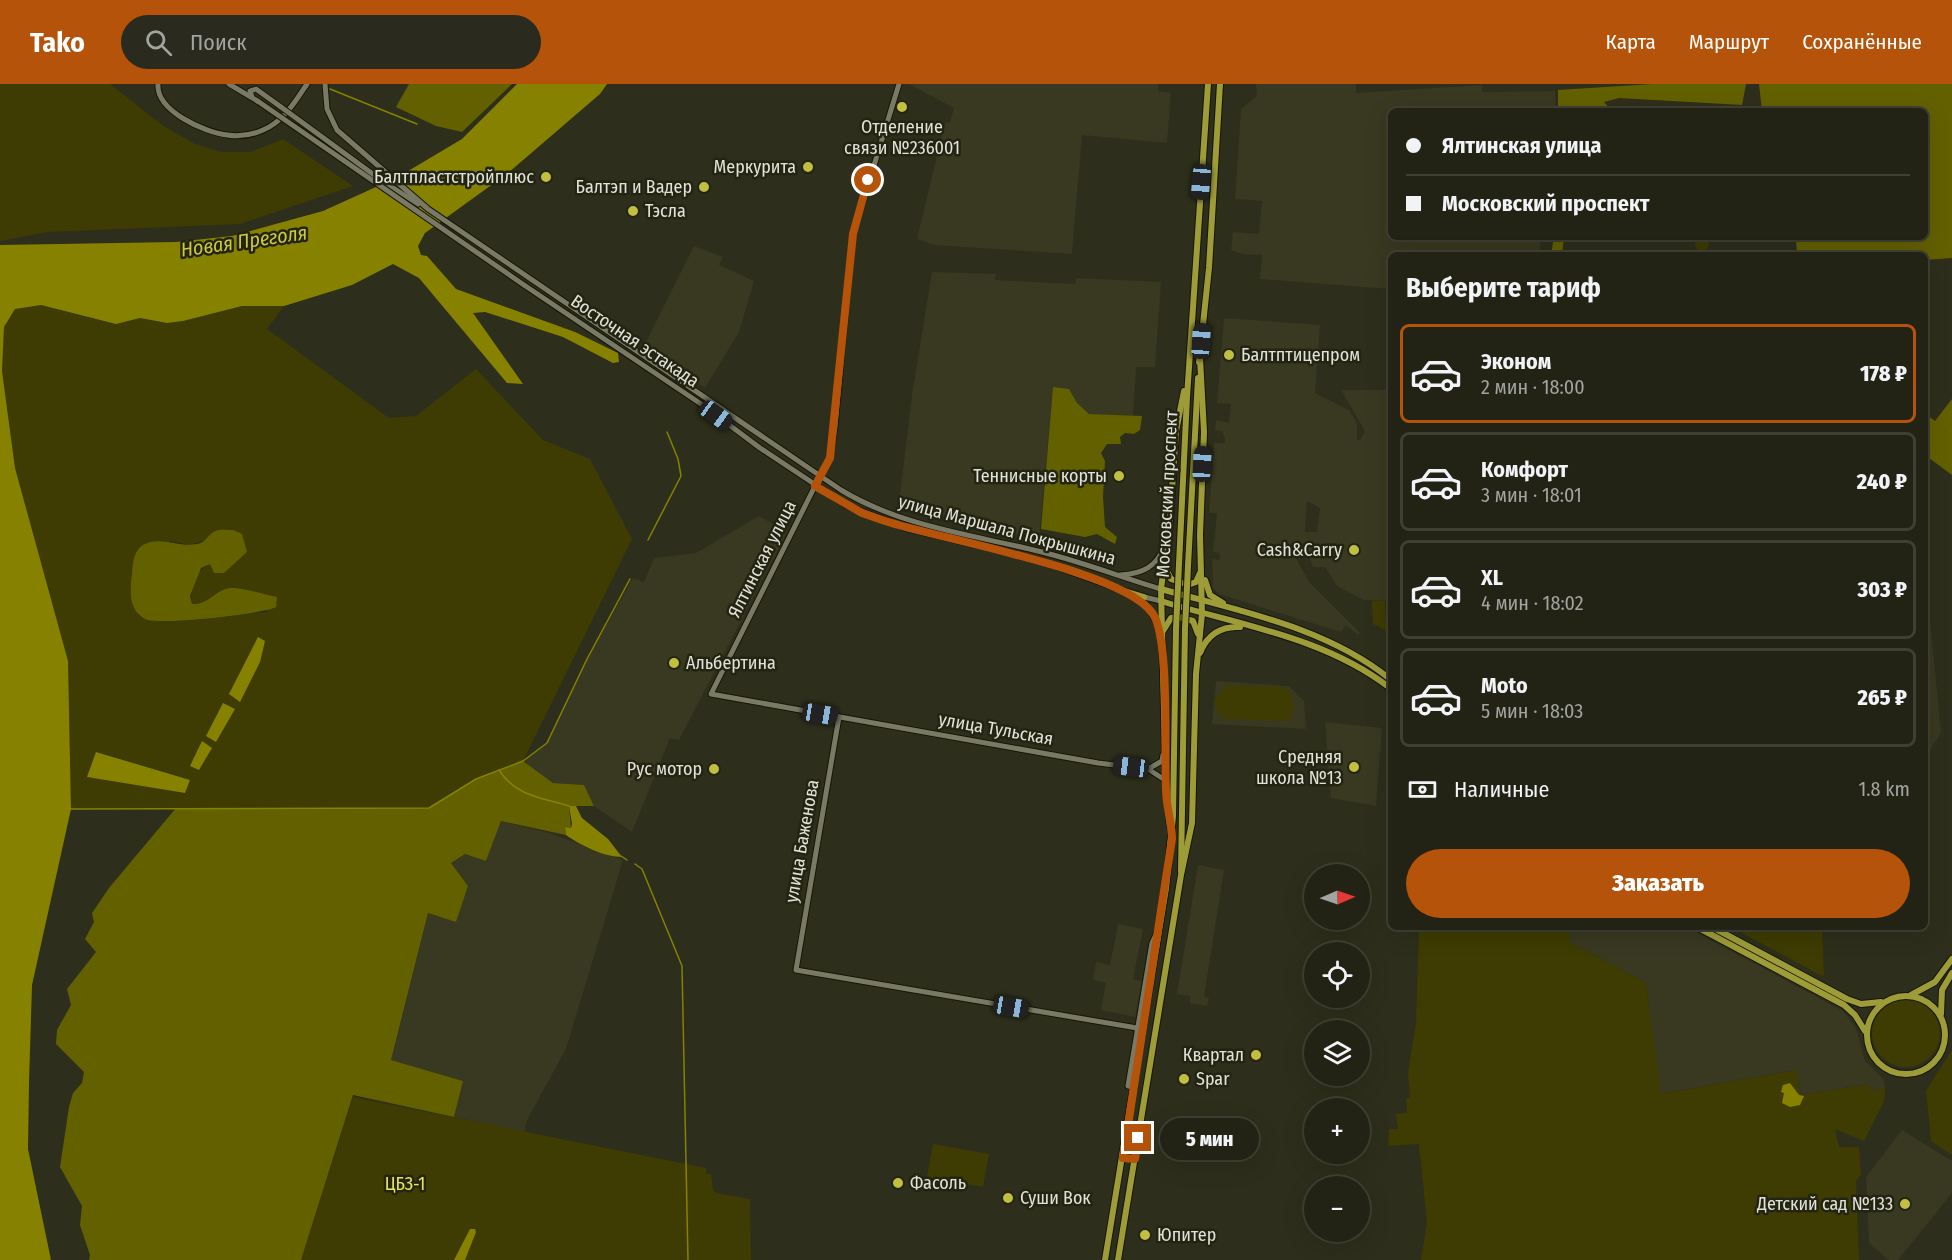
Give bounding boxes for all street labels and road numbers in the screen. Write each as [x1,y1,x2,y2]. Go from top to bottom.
street label: Восточная эстакада [567,290,703,392]
street label: Московский проспект [1152,409,1182,578]
street label: улица Маршала Покрышкина [896,490,1118,570]
street label: Ялтинская улица [723,497,801,621]
street label: улица Тульская [937,708,1055,750]
street label: улица Баженова [780,778,824,904]

